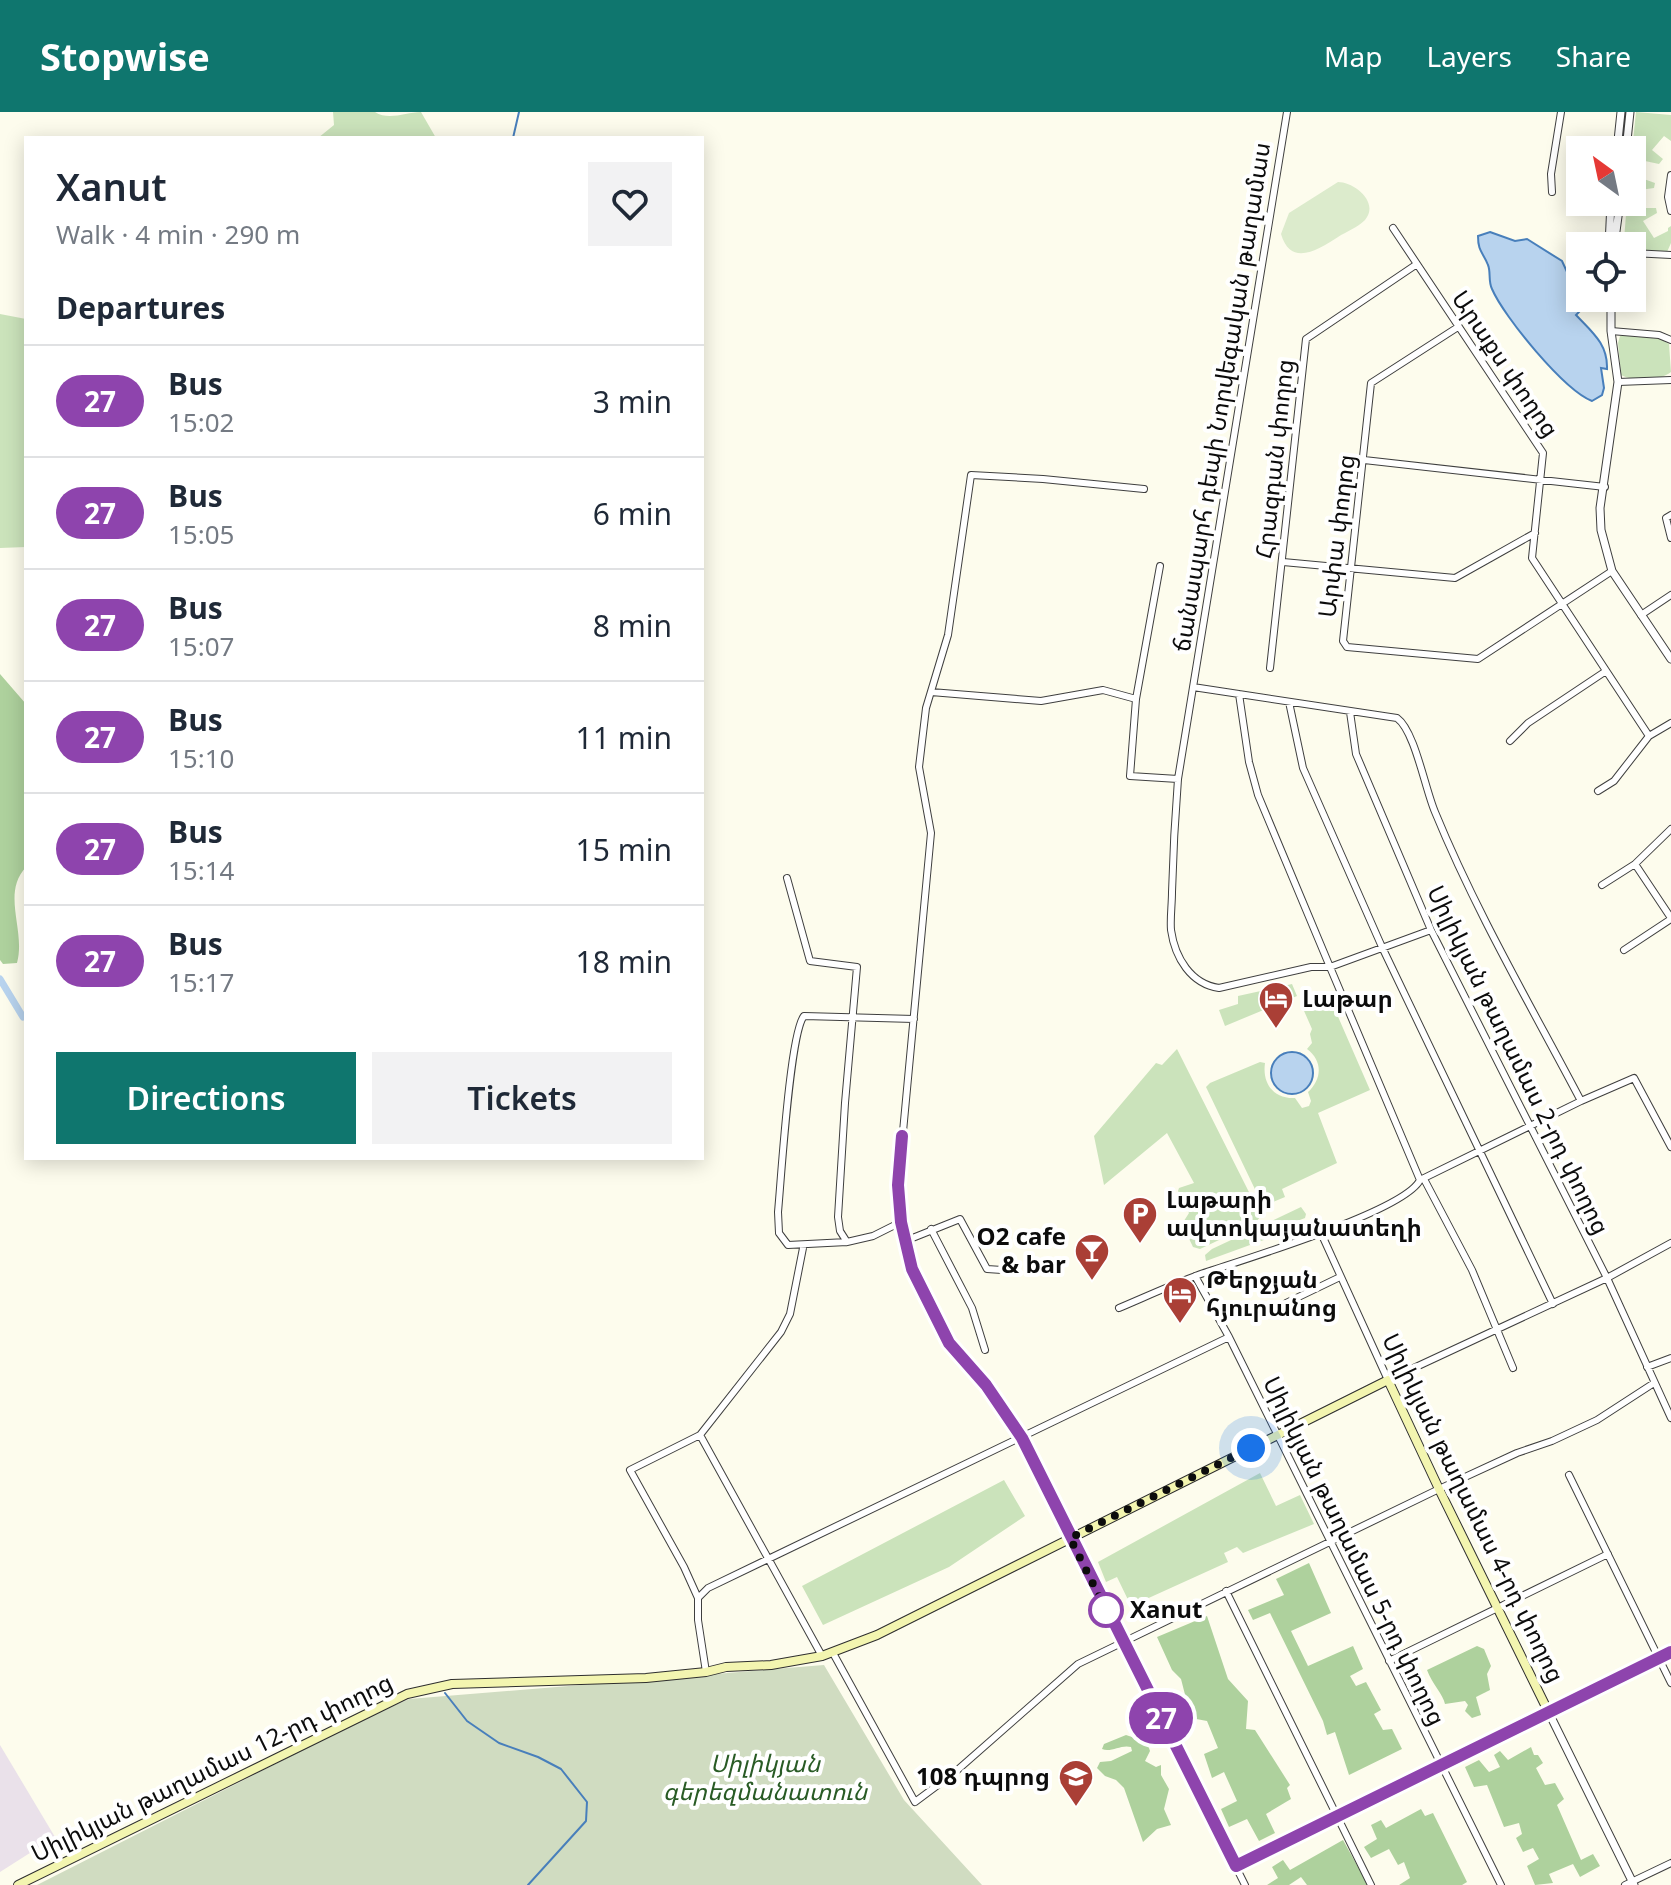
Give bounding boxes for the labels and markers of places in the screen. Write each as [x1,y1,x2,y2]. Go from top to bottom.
hotel icon: Լաթար [1257,980,1295,1030]
place label: Լաթար [1302,981,1393,1014]
place label: Լաթարի ավտոկայանատեղի [1166,1182,1422,1243]
parking icon: Լաթարի ավտոկայանատեղի [1121,1195,1159,1245]
place label: O2 cafe & bar [977,1219,1066,1280]
bar icon: O2 cafe & bar [1073,1232,1111,1282]
place label: Թերջյան հյուրանոց [1206,1262,1337,1323]
hotel icon: Թերջյան հյուրանոց [1161,1275,1199,1325]
place label: Xanut [1130,1592,1202,1625]
marker: Xanut [1089,1593,1123,1627]
school or university icon: 108 դպրոց [1057,1758,1095,1808]
place label: 108 դպրոց [916,1759,1050,1792]

